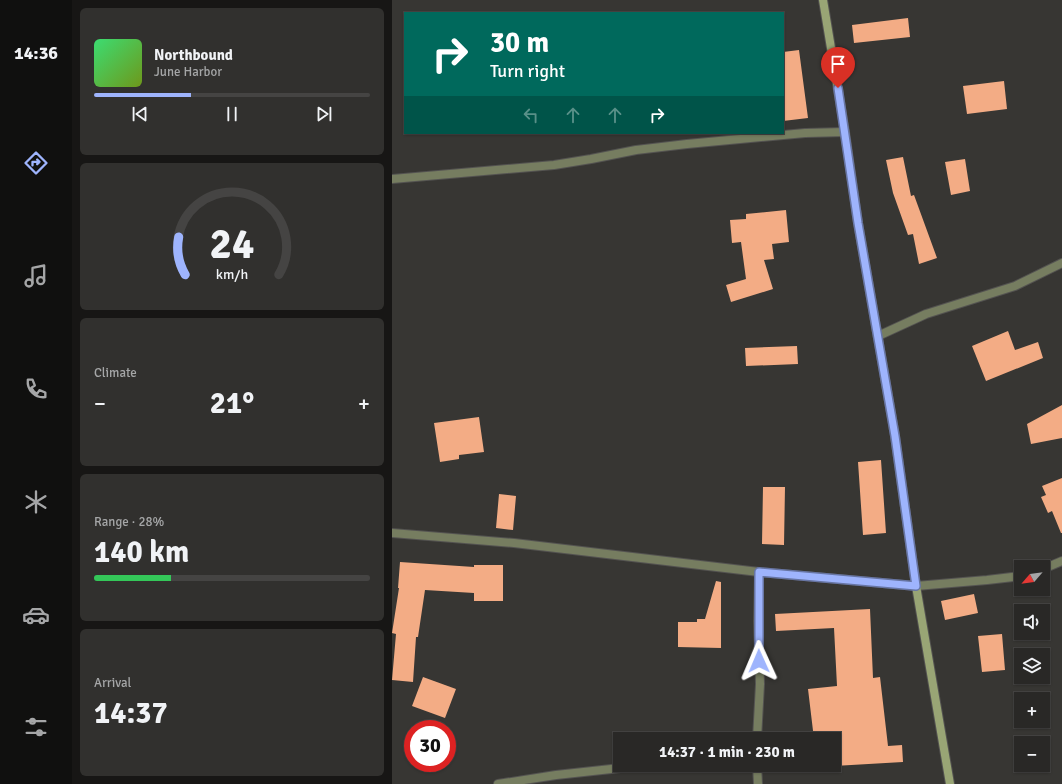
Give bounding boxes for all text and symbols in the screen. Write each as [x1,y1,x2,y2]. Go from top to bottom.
text: 30 m [490,26,549,60]
icon: right [424,28,476,80]
text: 14:36 [14,42,58,64]
text: Northbound [154,46,233,64]
pin [821,47,855,88]
icon: arrive [827,53,849,75]
text: Turn right [490,60,565,82]
text: June Harbor [154,64,222,80]
icon: previous [129,103,151,125]
icon: pause [221,103,243,125]
icon: next [313,103,335,125]
icon: left [520,104,542,126]
icon: ahead [562,104,584,126]
icon: ahead [604,104,626,126]
icon: right [646,104,668,126]
icon: directions [22,149,50,177]
text: 24 [210,219,254,270]
icon: music [22,262,50,290]
text: km/h [216,265,248,282]
text: Climate [94,365,137,381]
icon: phone [22,375,50,403]
text: 21° [210,385,254,422]
text: − [94,390,106,417]
text: + [358,390,370,417]
icon: climate [22,488,50,516]
text: Range · 28% [94,514,164,530]
text: 140 km [94,534,189,571]
north arrow [1014,560,1050,596]
map controls [1014,560,1050,772]
icon: car [22,601,50,629]
button: sound [1014,604,1050,640]
position arrow [738,640,780,682]
button: layers [1014,648,1050,684]
text: Arrival [94,675,131,691]
button: + [1014,692,1050,728]
text: 14:37 [94,695,168,732]
icon: filters [22,713,50,741]
speed limit sign: 30 [404,720,456,772]
button: − [1014,736,1050,772]
text: 14:37 · 1 min · 230 m [659,743,795,761]

